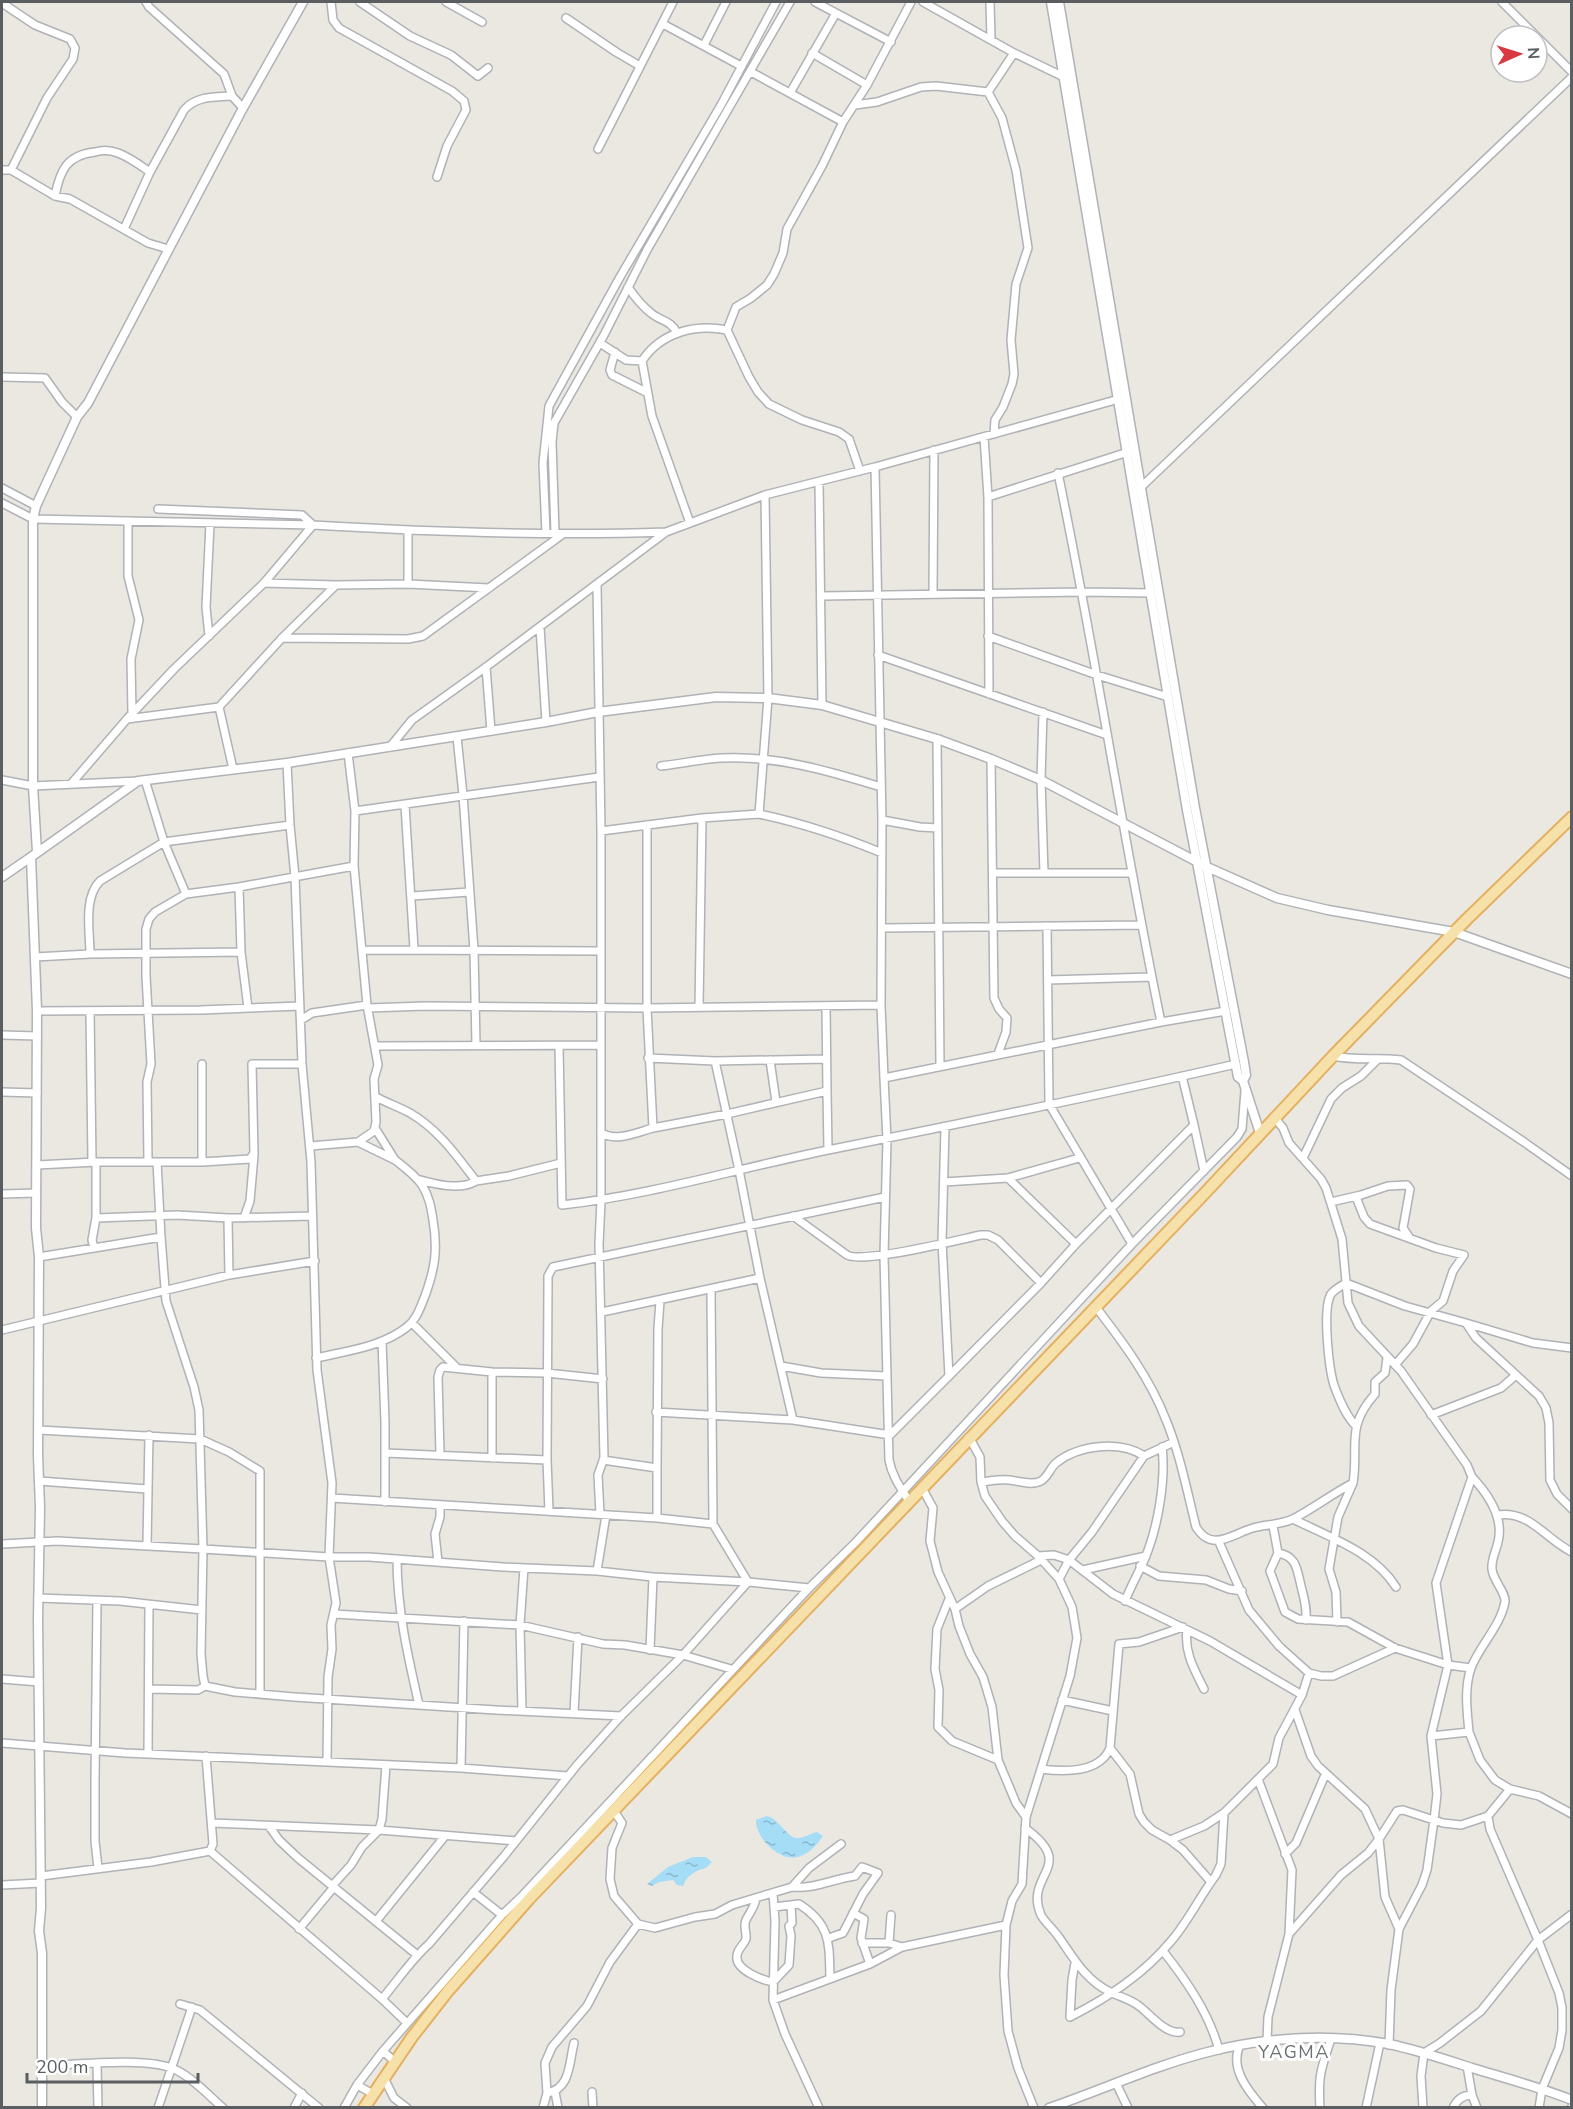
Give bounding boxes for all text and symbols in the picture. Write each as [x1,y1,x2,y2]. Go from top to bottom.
north arrow [1489,24,1549,84]
text: N [1522,47,1544,60]
district label: YAGMA [1257,2040,1330,2064]
scale bar [27,2046,198,2084]
text: 200 m [36,2055,88,2079]

